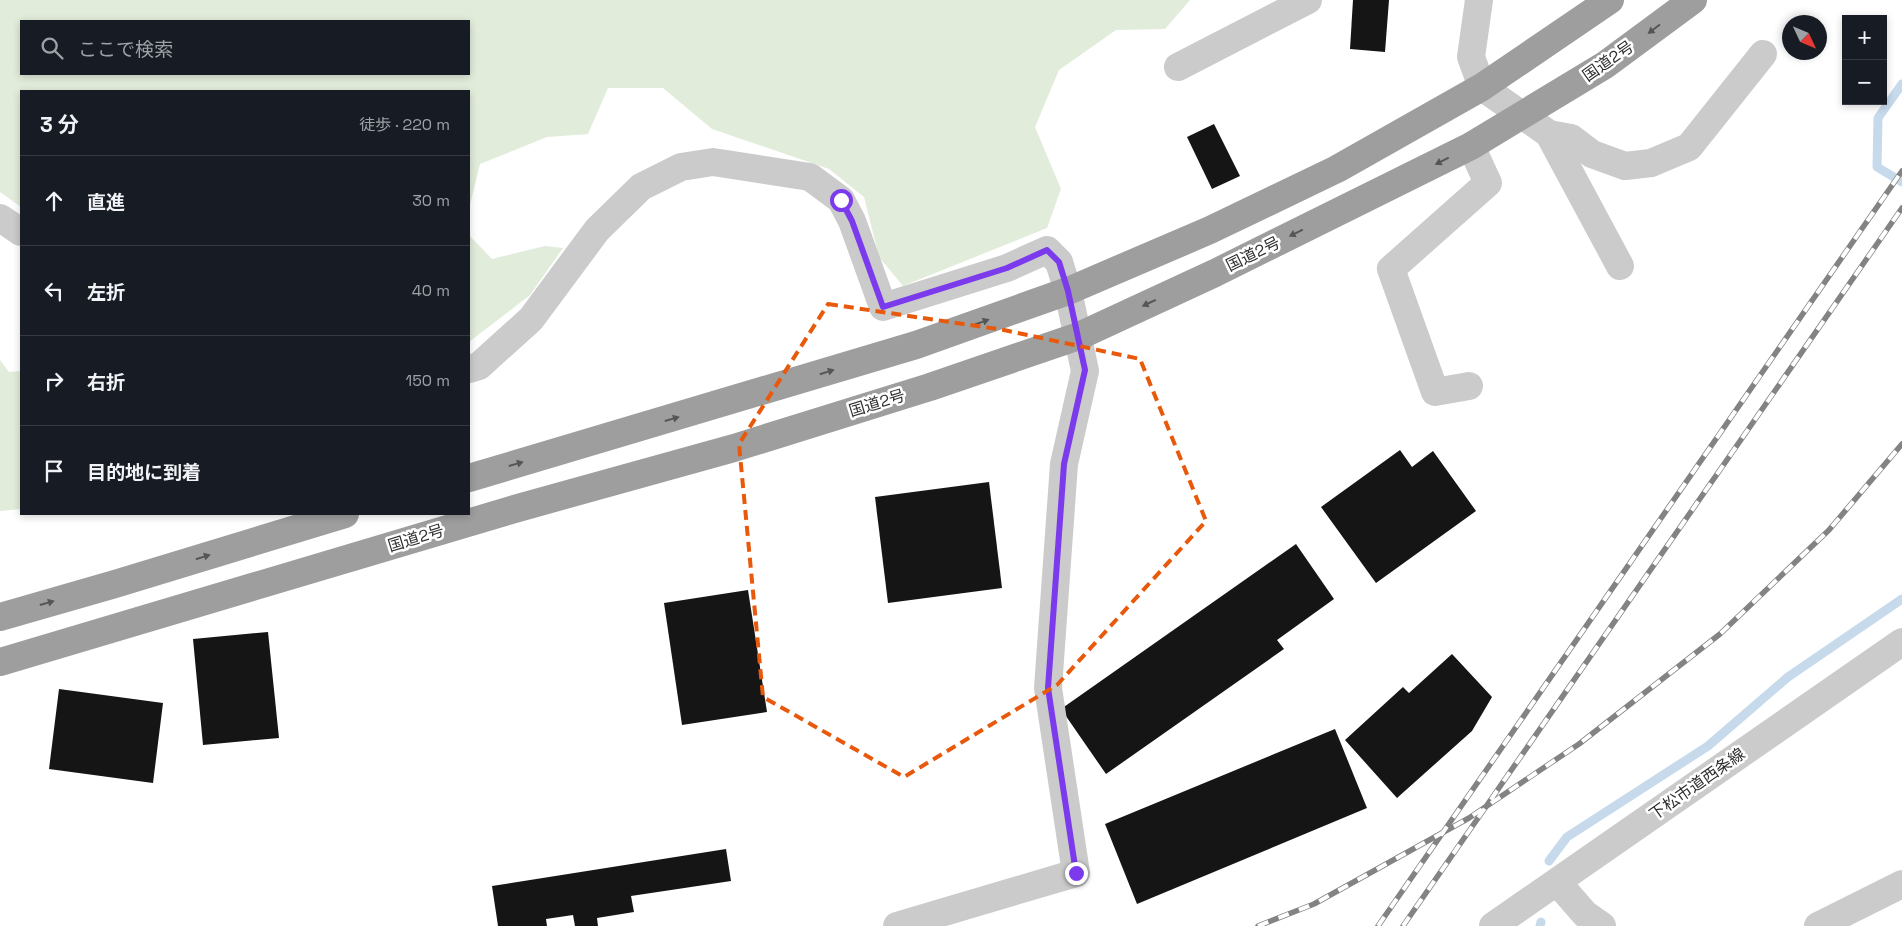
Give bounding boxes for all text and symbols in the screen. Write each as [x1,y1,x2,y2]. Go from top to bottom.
north arrow [1782,15,1827,60]
map controls [1842,15,1887,105]
button: + [1842,15,1887,60]
search box [20,20,470,75]
one-way arrow [1647,24,1661,34]
icon: search [38,34,66,62]
street label: 国道2号 [1578,36,1638,86]
text: ここで検索 [78,37,173,62]
button: − [1842,60,1887,105]
text: 3 分 [40,111,79,138]
text: 徒歩 · 220 m [359,114,450,135]
one-way arrow [1434,157,1449,165]
icon: ahead [40,187,68,215]
route start [830,189,853,212]
text: 直進 [87,190,125,215]
text: 30 m [412,190,450,211]
one-way arrow [1289,229,1303,237]
street label: 国道2号 [1222,232,1284,276]
icon: left [40,277,68,305]
text: 左折 [87,280,125,305]
text: 40 m [412,280,450,301]
one-way arrow [1142,299,1157,307]
one-way arrow [974,318,989,325]
icon: right [40,367,68,395]
one-way arrow [820,368,835,375]
text: 右折 [87,370,125,395]
text: 150 m [406,370,450,391]
street label: 国道2号 [846,385,908,421]
one-way arrow [664,414,679,422]
icon: arrive [40,457,68,485]
text: 目的地に到着 [87,460,201,485]
one-way arrow [508,460,523,468]
street label: 国道2号 [385,520,447,556]
one-way arrow [195,553,210,560]
one-way arrow [40,599,55,607]
street label: 下松市道西条線 [1645,743,1749,825]
route end [1065,862,1088,885]

